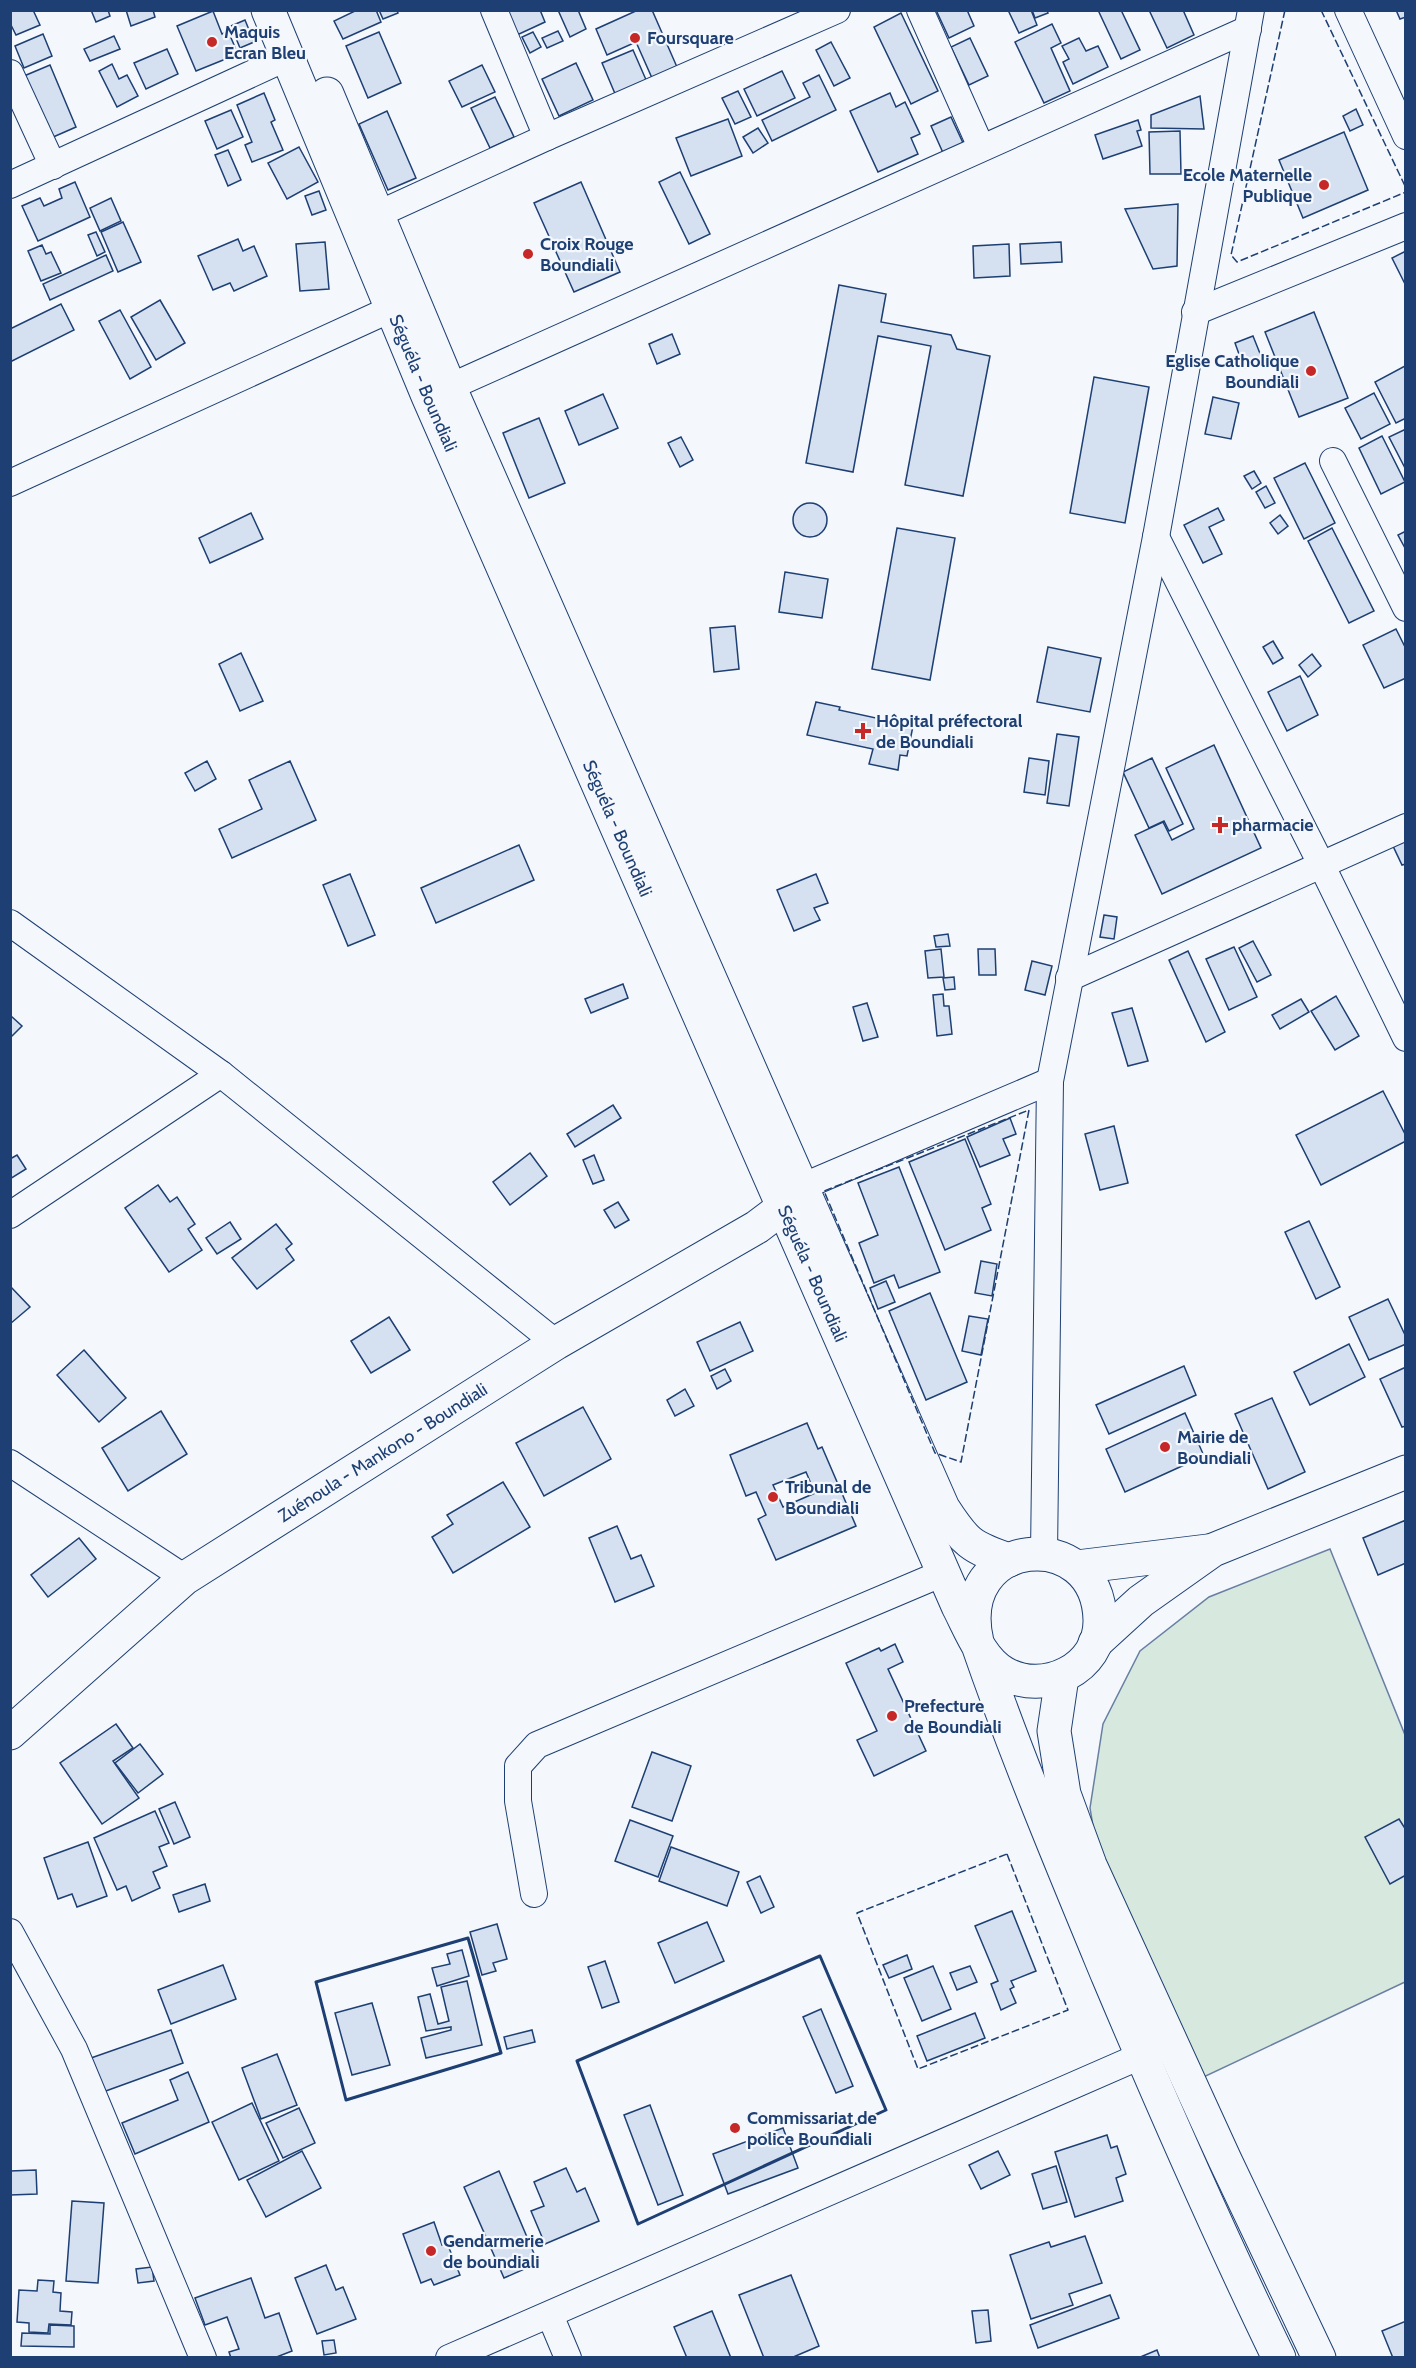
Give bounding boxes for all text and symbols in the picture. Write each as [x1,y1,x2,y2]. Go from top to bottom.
place label: Maquis Ecran Bleu [224,21,306,64]
place label: Foursquare [647,27,734,49]
marker: Foursquare [628,31,642,45]
marker: Maquis Ecran Bleu [205,35,219,49]
place label: Ecole Maternelle Publique [1183,164,1312,207]
marker: Ecole Maternelle Publique [1317,178,1331,192]
place label: Croix Rouge Boundiali [540,233,634,276]
marker: Croix Rouge Boundiali [521,247,535,261]
street label: Séguéla - Boundiali [384,311,462,455]
place label: Eglise Catholique Boundiali [1165,350,1299,393]
marker: Eglise Catholique Boundiali [1304,364,1318,378]
place label: Hôpital préfectoral de Boundiali [876,710,1023,753]
marker: Hôpital préfectoral de Boundiali [854,722,872,740]
street label: Séguéla - Boundiali [578,757,657,900]
place label: pharmacie [1232,814,1314,836]
marker: pharmacie [1213,818,1227,832]
street label: Séguéla - Boundiali [773,1202,852,1345]
street label: Zuénoula - Mankono - Boundiali [274,1378,492,1527]
place label: Mairie de Boundiali [1177,1426,1251,1469]
marker: Mairie de Boundiali [1158,1440,1172,1454]
place label: Tribunal de Boundiali [785,1476,871,1519]
marker: Tribunal de Boundiali [766,1490,780,1504]
place label: Prefecture de Boundiali [904,1695,1002,1738]
marker: Prefecture de Boundiali [885,1709,899,1723]
place label: Commissariat de police Boundiali [747,2107,877,2150]
marker: Commissariat de police Boundiali [728,2121,742,2135]
place label: Gendarmerie de boundiali [443,2230,544,2273]
marker: Gendarmerie de boundiali [424,2244,438,2258]

